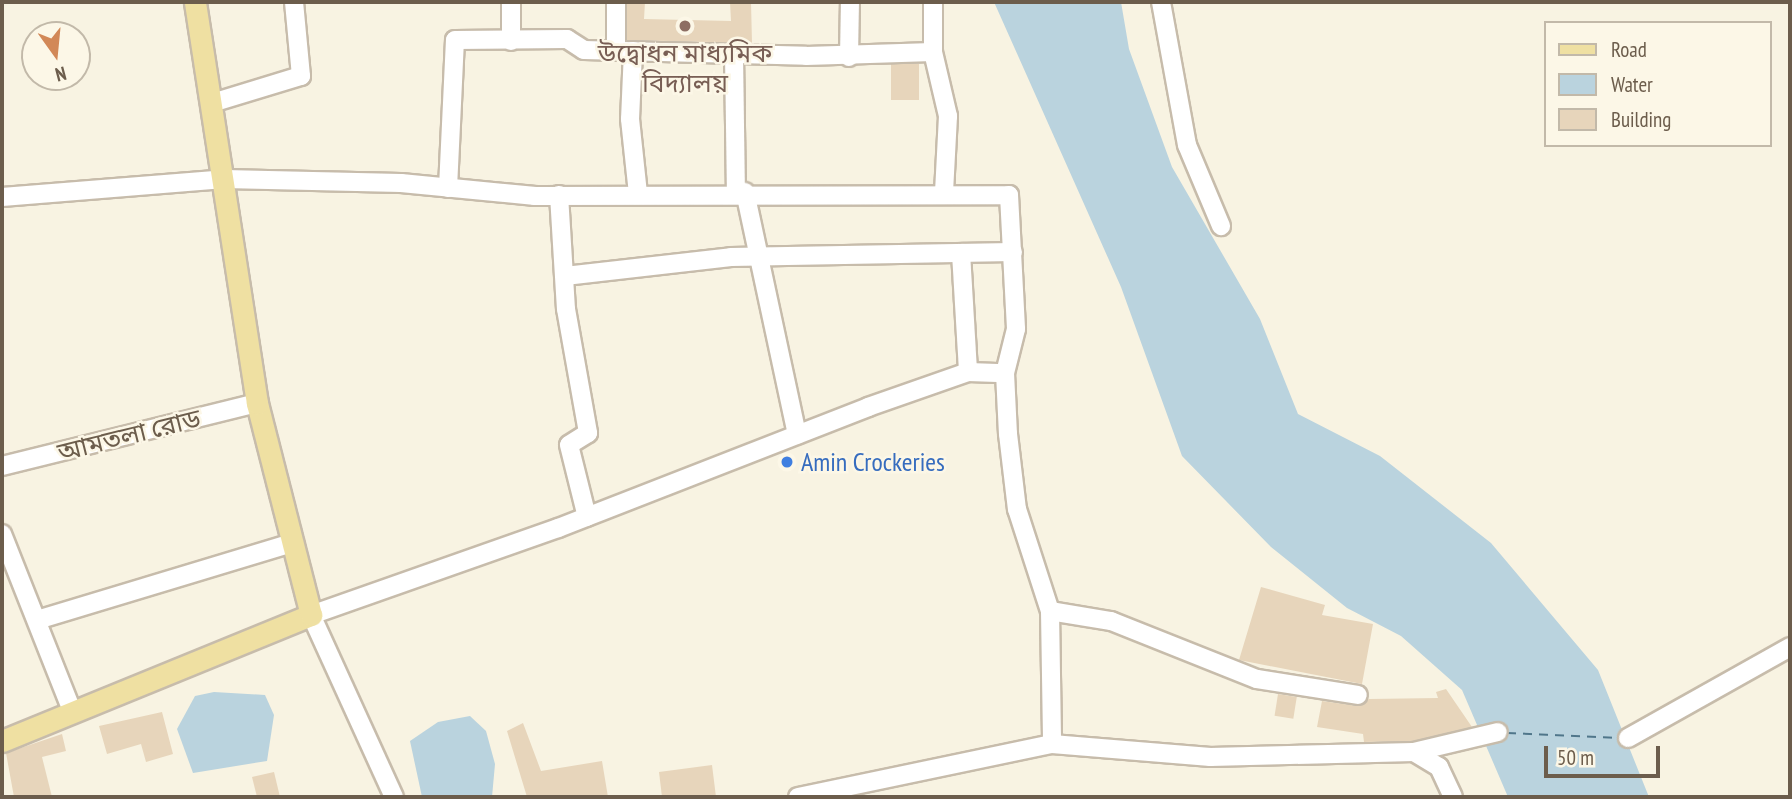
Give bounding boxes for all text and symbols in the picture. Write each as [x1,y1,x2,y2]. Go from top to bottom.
marker: উদ্বোধন মাধ্যমিক বিদ্যালয় [677,18,693,34]
north arrow [21,21,91,91]
legend [1544,21,1771,147]
text: Road [1611,36,1647,63]
place label: উদ্বোধন মাধ্যমিক বিদ্যালয় [598,37,772,98]
text: N [53,61,69,87]
text: Water [1611,71,1653,98]
text: Building [1611,106,1671,133]
street label: আমতলা রোড [54,402,204,468]
place label: Amin Crockeries [801,446,945,478]
marker: Amin Crockeries [779,454,795,470]
scale bar [1547,732,1662,776]
text: 50 m [1557,744,1594,771]

